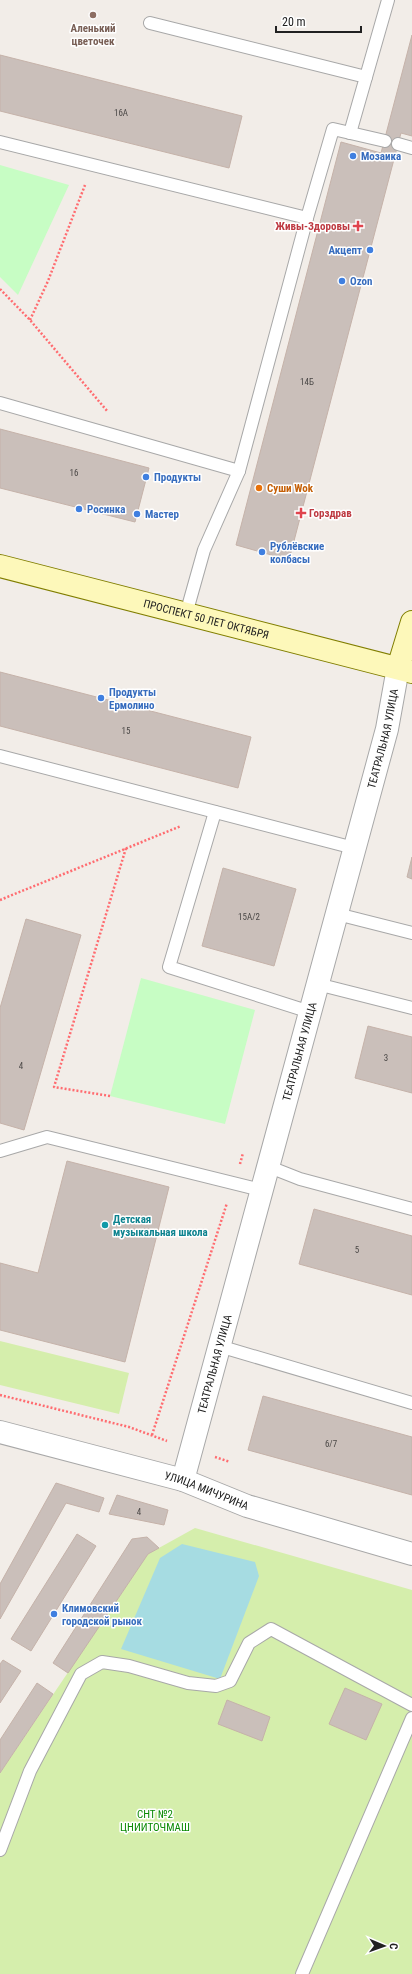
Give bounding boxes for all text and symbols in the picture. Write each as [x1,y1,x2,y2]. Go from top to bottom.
scale bar [276,8,361,34]
marker: Аленький цветочек [88,10,98,20]
text: 20 m [282,15,306,29]
place label: Аленький цветочек [71,22,115,48]
house number: 16А [114,108,128,118]
place label: Мозаика [361,150,401,163]
marker: Мозаика [348,151,358,161]
place label: Живы-Здоровы [275,220,350,233]
marker: Живы-Здоровы [353,221,363,231]
place label: Акцепт [328,244,362,257]
marker: Акцепт [365,245,375,255]
place label: Ozon [350,275,372,288]
marker: Ozon [337,276,347,286]
house number: 14Б [300,377,314,387]
house number: 16 [70,468,78,478]
place label: Продукты [154,471,201,484]
marker: Продукты [141,472,151,482]
place label: Суши Wok [267,482,314,495]
marker: Суши Wok [254,483,264,493]
place label: Росинка [87,503,125,516]
marker: Росинка [74,504,84,514]
place label: Горздрав [309,507,352,520]
place label: Мастер [145,508,179,521]
marker: Горздрав [296,508,306,518]
marker: Мастер [132,509,142,519]
place label: Рублёвские колбасы [270,540,324,566]
marker: Рублёвские колбасы [257,547,267,557]
street label: ПРОСПЕКТ 50 ЛЕТ ОКТЯБРЯ [142,597,270,641]
place label: Продукты Ермолино [109,686,156,712]
street label: ТЕАТРАЛЬНАЯ УЛИЦА [365,687,401,790]
marker: Продукты Ермолино [96,693,106,703]
house number: 15 [122,726,131,736]
house number: 15А/2 [238,912,260,922]
street label: ТЕАТРАЛЬНАЯ УЛИЦА [280,1000,319,1102]
house number: 3 [384,1053,388,1063]
house number: 4 [19,1061,24,1071]
place label: Детская музыкальная школа [113,1213,208,1239]
marker: Детская музыкальная школа [100,1220,110,1230]
house number: 5 [355,1245,360,1255]
street label: ТЕАТРАЛЬНАЯ УЛИЦА [195,1313,234,1415]
house number: 6/7 [325,1439,338,1449]
street label: УЛИЦА МИЧУРИНА [163,1469,251,1513]
house number: 4 [137,1507,142,1517]
place label: Климовский городской рынок [62,1602,142,1628]
marker: Климовский городской рынок [49,1609,59,1619]
park label: СНТ №2 ЦНИИТОЧМАШ [120,1808,190,1834]
north arrow [364,1926,404,1966]
text: С [387,1943,400,1950]

